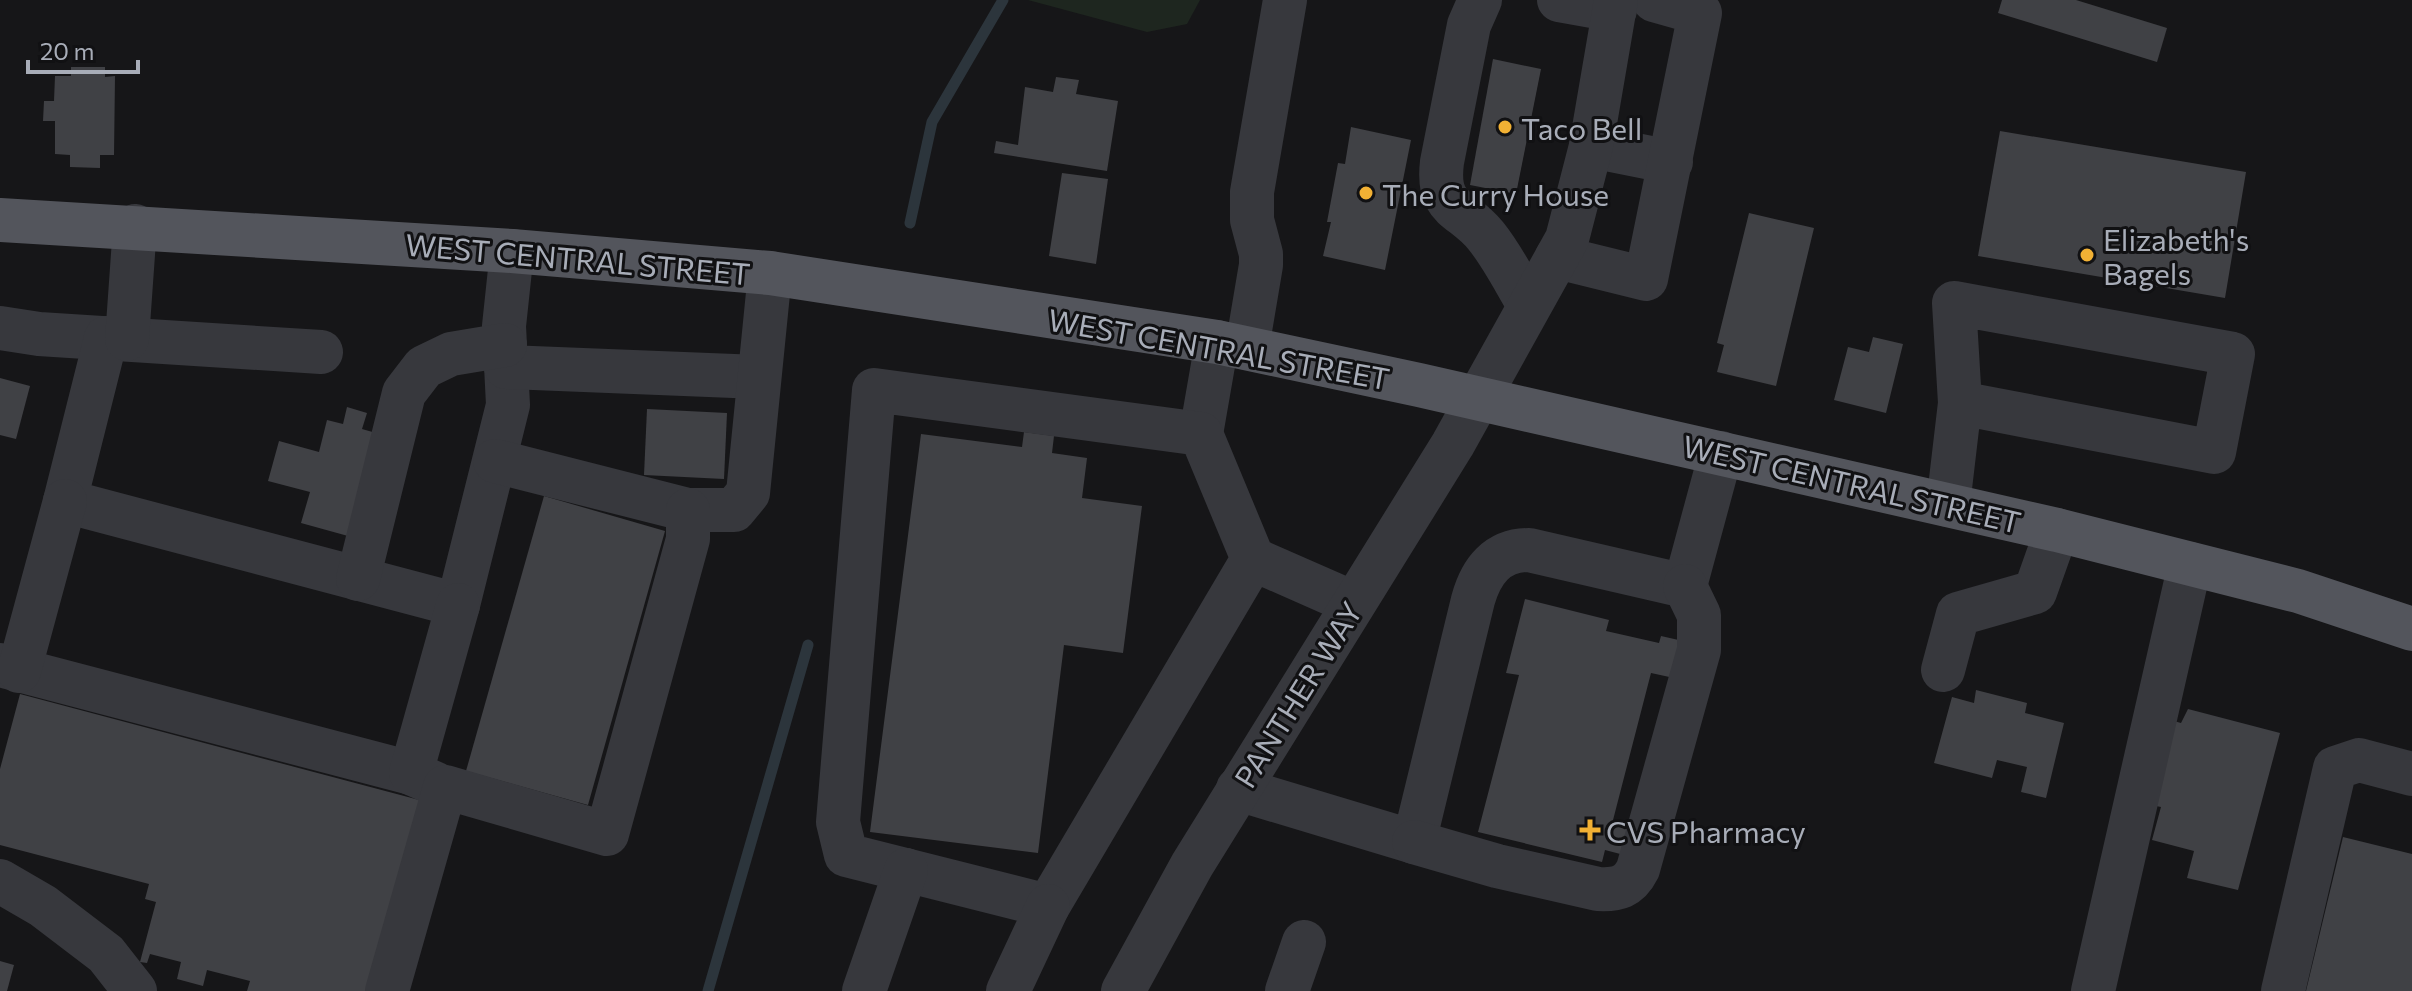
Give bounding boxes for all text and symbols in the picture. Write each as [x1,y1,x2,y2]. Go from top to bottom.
scale bar [28,24,138,74]
text: 20 m [40,36,94,65]
place label: Taco Bell [1521,109,1642,146]
marker: Taco Bell [1496,118,1514,136]
place label: The Curry House [1382,175,1609,212]
marker: The Curry House [1357,184,1375,202]
place label: Elizabeth's Bagels [2103,220,2249,291]
street label: WEST CENTRAL STREET [404,224,752,292]
marker: Elizabeth's Bagels [2078,246,2096,264]
street label: WEST CENTRAL STREET [1045,300,1393,396]
street label: WEST CENTRAL STREET [1679,426,2025,540]
street label: PANTHER WAY [1225,594,1369,794]
place label: CVS Pharmacy [1606,812,1806,849]
marker: CVS Pharmacy [1581,821,1599,839]

